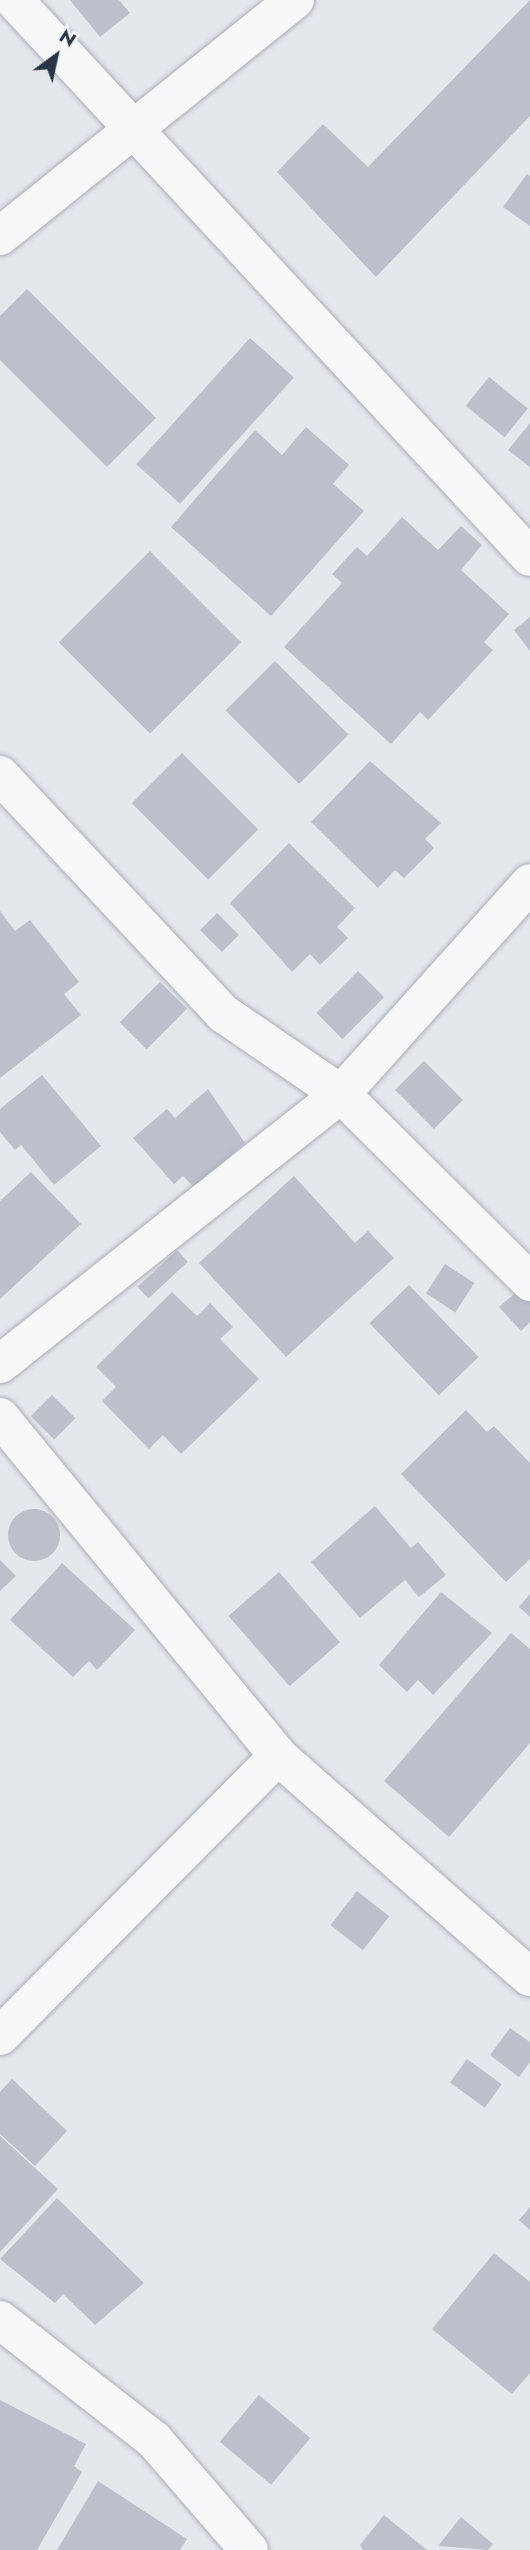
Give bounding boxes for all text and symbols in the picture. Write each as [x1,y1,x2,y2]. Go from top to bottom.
north arrow [21,21,91,91]
text: N [54,23,81,53]

